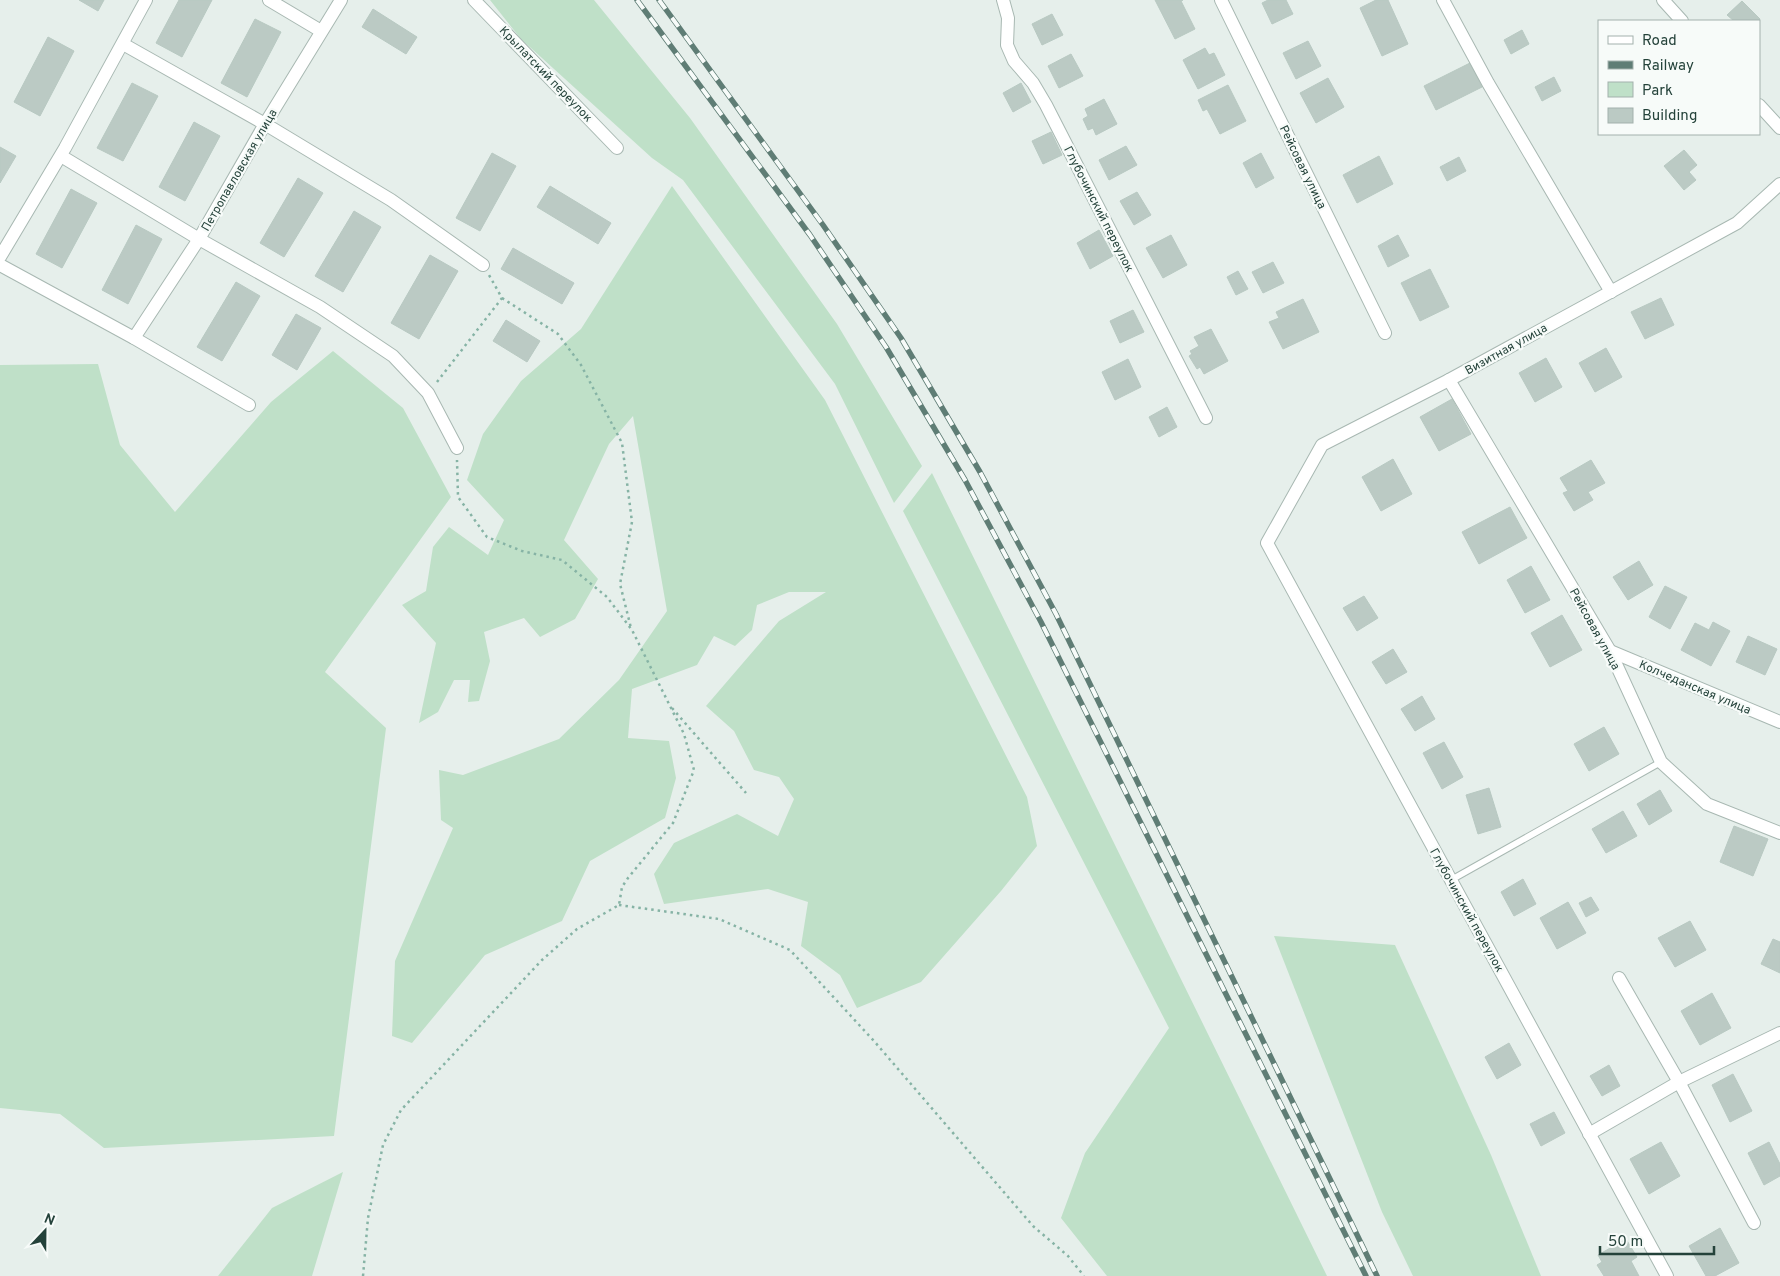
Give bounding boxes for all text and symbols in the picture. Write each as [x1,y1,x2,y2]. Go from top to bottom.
legend [1598,20,1760,135]
street label: Крылатский переулок [495,23,595,126]
text: Road [1642,32,1677,51]
text: Railway [1642,57,1694,76]
text: Park [1642,82,1673,101]
street label: Петропавловская улица [198,107,281,234]
text: Building [1642,107,1697,126]
street label: Рейсовая улица [1275,123,1329,212]
street label: Глубочинский переулок [1059,144,1137,275]
street label: Визитная улица [1463,321,1550,379]
street label: Рейсовая улица [1565,586,1623,673]
street label: Колчеданская улица [1636,657,1753,719]
street label: Глубочинский переулок [1425,846,1507,975]
north arrow [20,1206,70,1256]
text: N [41,1211,57,1230]
scale bar [1600,1224,1714,1256]
text: 50 m [1608,1233,1643,1252]

